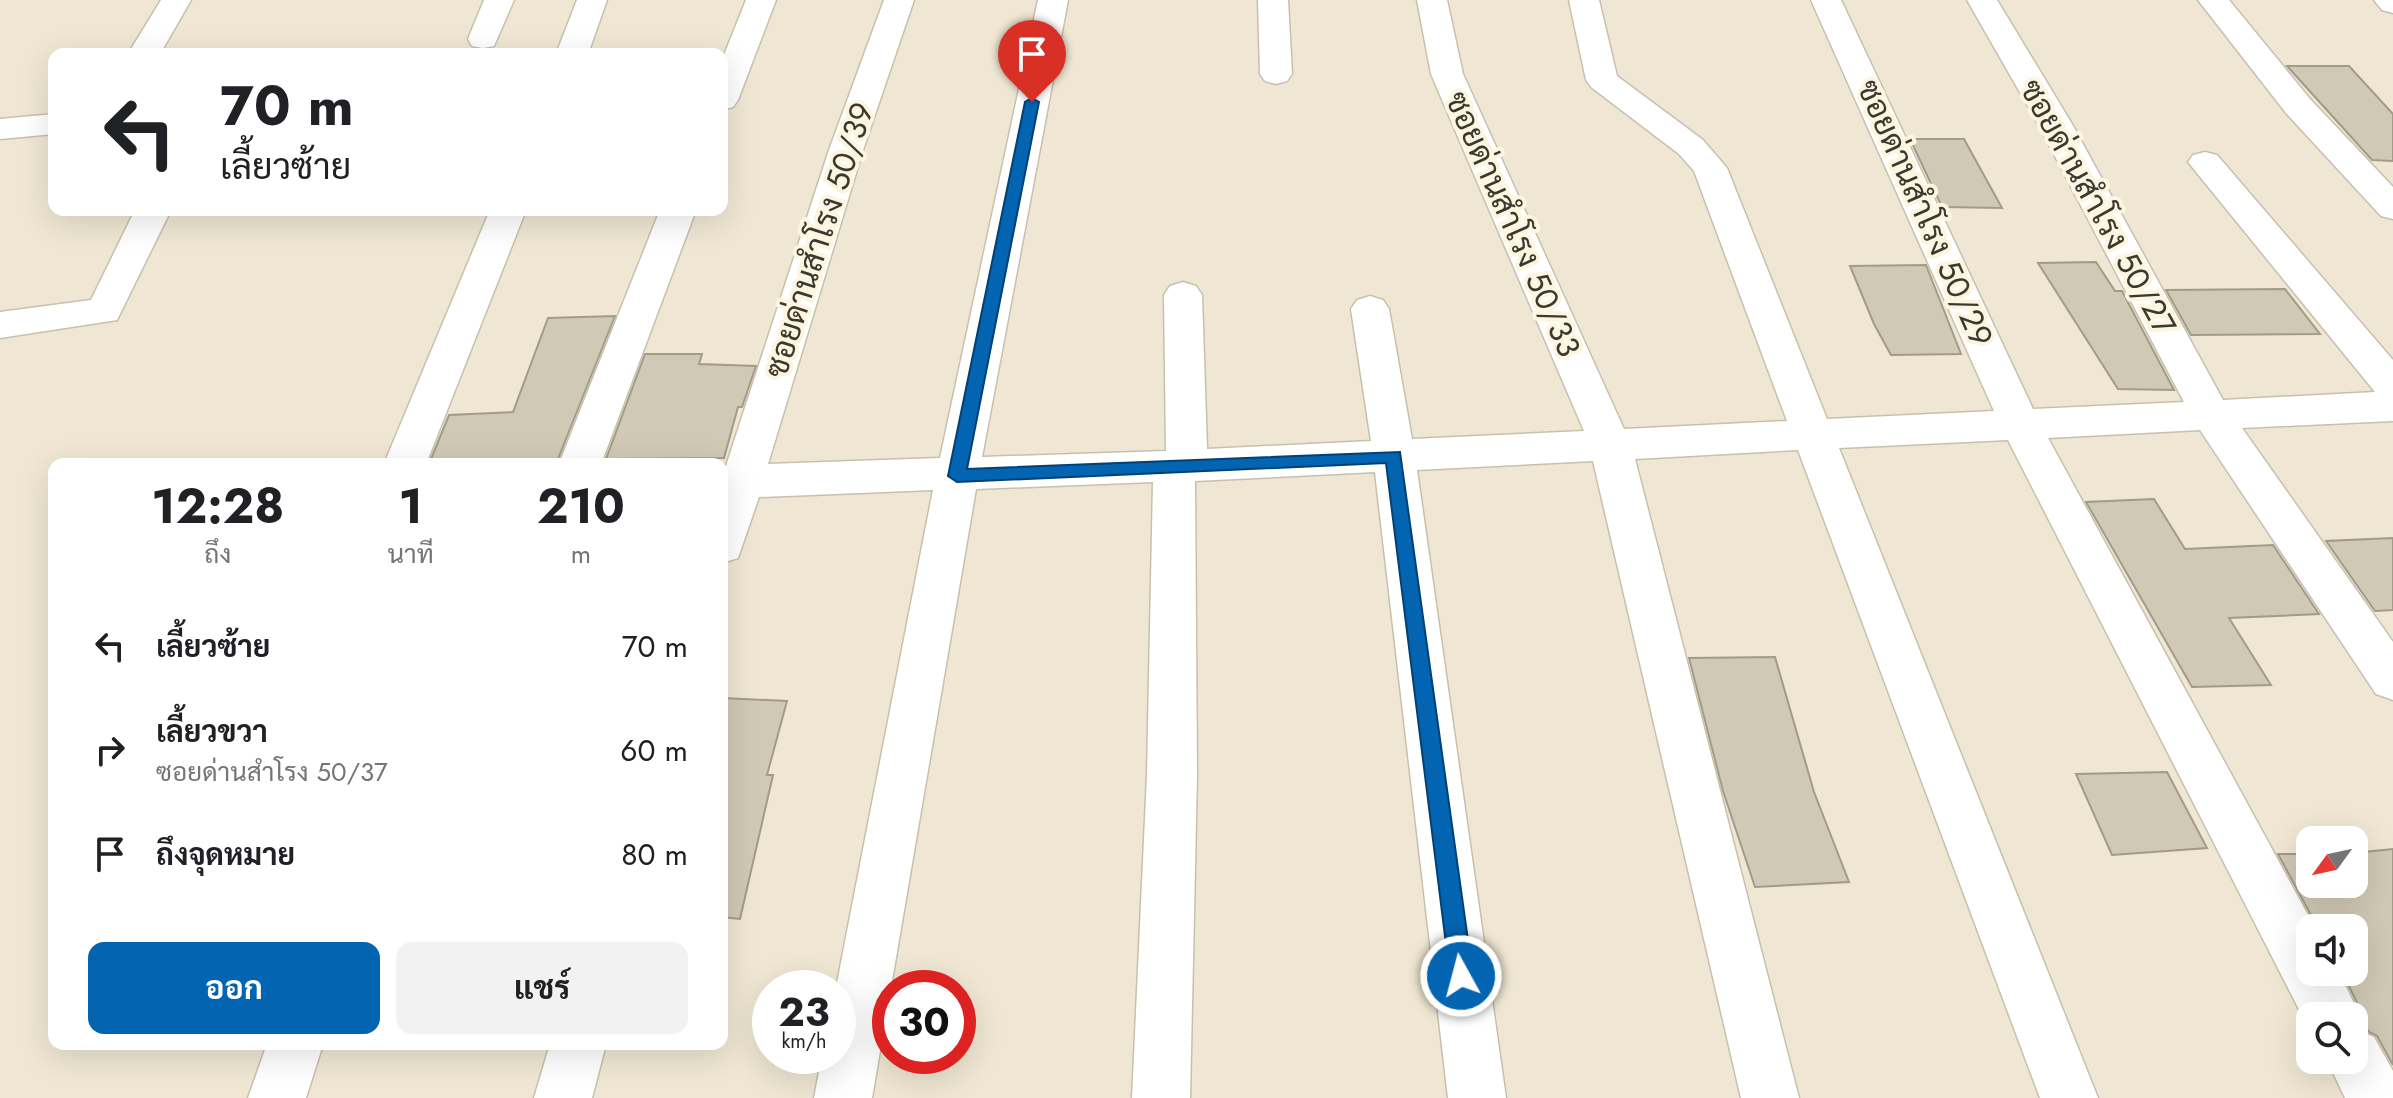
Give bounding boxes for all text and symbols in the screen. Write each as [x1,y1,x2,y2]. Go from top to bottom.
pin [998,20,1066,102]
icon: arrive [1010,32,1054,76]
text: 70 m [220,65,354,146]
street label: ซอยด่านสำโรง 50/27 [2009,71,2188,343]
street label: ซอยด่านสำโรง 50/29 [1845,72,2005,354]
icon: left [88,80,192,184]
street label: ซอยด่านสำโรง 50/33 [1434,84,1592,364]
street label: ซอยด่านสำโรง 50/39 [753,96,885,384]
text: เลี้ยวซ้าย [220,140,351,192]
text: 12:28 [151,472,284,541]
text: 1 [398,472,423,541]
text: 210 [537,472,625,541]
text: ถึง [204,535,231,573]
text: นาที [388,535,434,573]
text: m [571,535,591,573]
icon: left [88,624,132,668]
text: เลี้ยวซ้าย [156,625,270,668]
text: 70 m [622,625,688,668]
text: เลี้ยวขวา [156,710,268,753]
icon: right [88,728,132,772]
text: 60 m [620,729,688,772]
text: ซอยด่านสำโรง 50/37 [156,753,388,791]
north arrow [2296,826,2368,898]
map controls [2296,826,2368,1074]
icon: arrive [88,832,132,876]
text: ถึงจุดหมาย [156,833,295,876]
text: 80 m [621,833,688,876]
button: sound [2296,914,2368,986]
position arrow [1419,934,1503,1018]
button: ออก [88,942,380,1034]
button: แชร์ [396,942,688,1034]
speed limit sign: 30 [872,970,976,1074]
text: 23 [778,983,830,1041]
button: search [2296,1002,2368,1074]
text: km/h [781,1027,827,1056]

